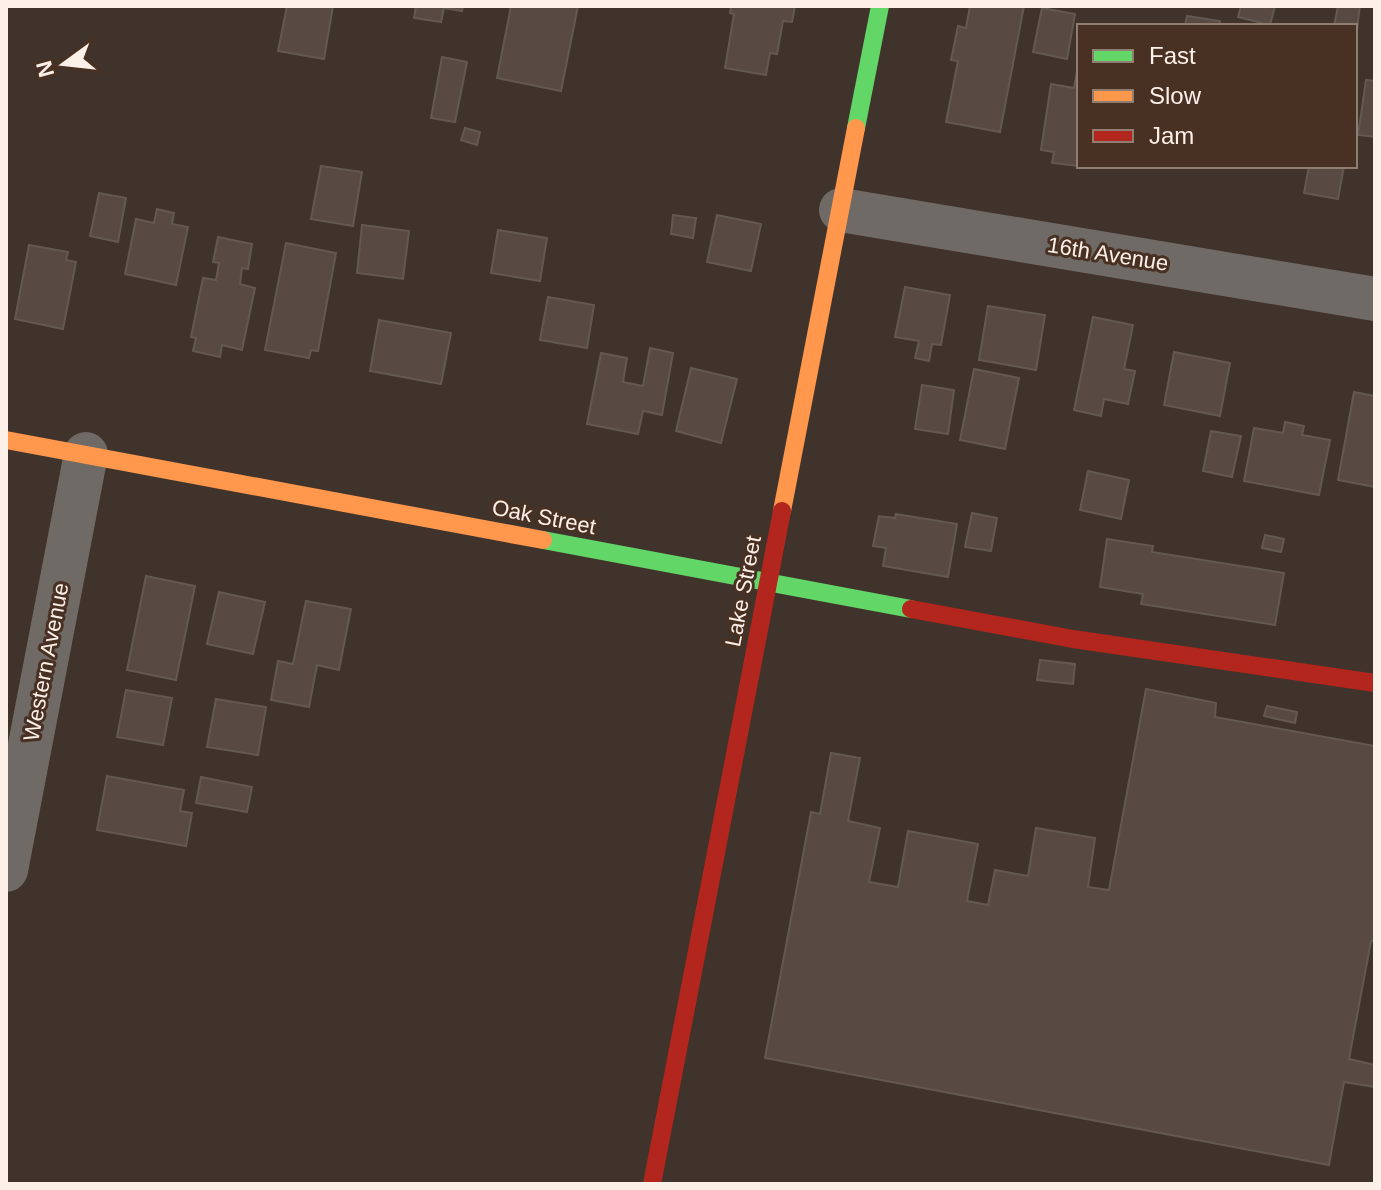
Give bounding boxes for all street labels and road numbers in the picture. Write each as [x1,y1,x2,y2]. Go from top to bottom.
street label: 16th Avenue [1046,232,1170,276]
street label: Oak Street [490,495,598,539]
street label: Lake Street [720,533,766,649]
street label: Western Avenue [18,581,74,743]

